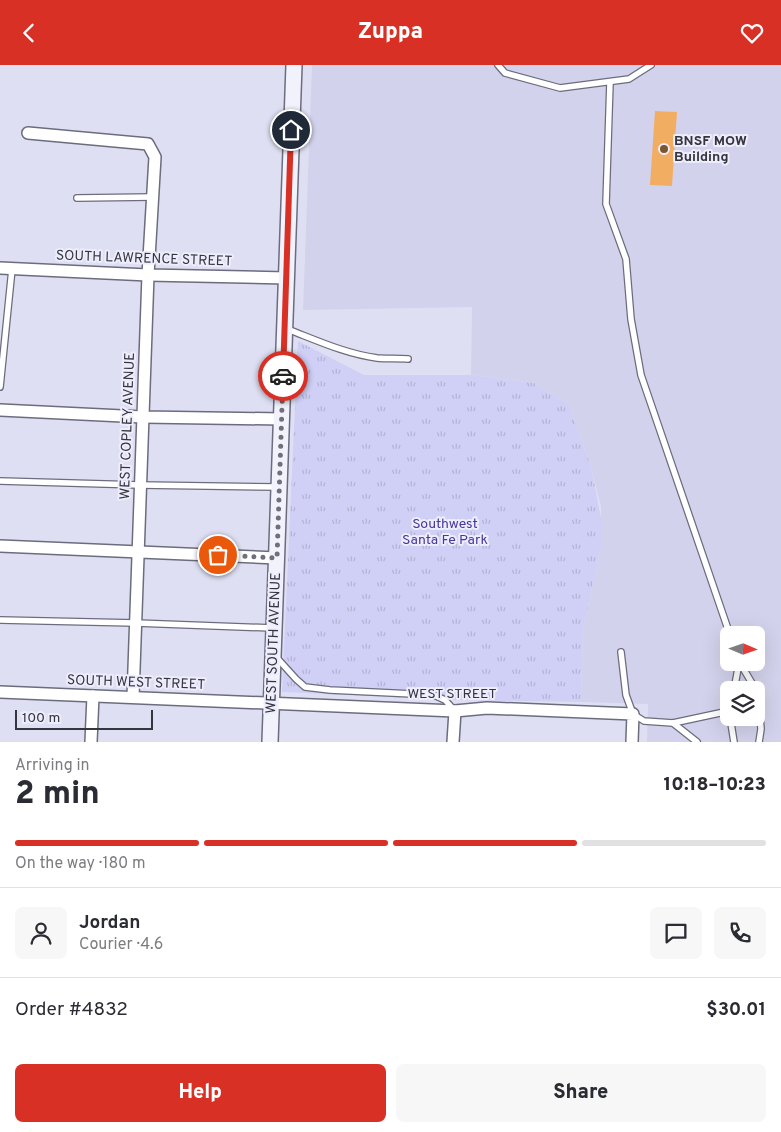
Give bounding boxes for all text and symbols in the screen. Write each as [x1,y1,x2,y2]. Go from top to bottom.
icon: back [15,19,43,47]
text: Zuppa [358,19,423,46]
icon: heart [738,19,766,47]
pin [270,109,312,151]
icon: home [277,116,305,144]
place label: BNSF MOW Building [674,133,747,166]
marker: BNSF MOW Building [658,143,670,155]
street label: SOUTH LAWRENCE STREET [55,247,233,271]
courier [258,351,308,401]
street label: WEST COPLEY AVENUE [117,352,139,500]
icon: car [269,362,297,390]
park label: Southwest Santa Fe Park [402,516,488,549]
pin [197,534,239,576]
icon: bag [204,541,232,569]
street label: WEST SOUTH AVENUE [263,572,285,714]
north arrow [720,626,765,671]
map controls [720,626,765,726]
street label: SOUTH WEST STREET [67,672,205,694]
button: layers [720,681,765,726]
street label: WEST STREET [407,686,497,703]
scale bar [15,707,152,730]
text: 100 m [22,710,60,727]
text: Arriving in [15,756,90,776]
text: 10:18–10:23 [664,773,766,797]
text: 2 min [15,775,100,815]
text: On the way · 180 m [15,854,146,874]
button: person [15,907,67,959]
button: chat [650,907,702,959]
button: phone [714,907,766,959]
text: Jordan [79,911,141,935]
text: Courier · 4.6 [79,935,163,955]
text: Order #4832 [15,998,128,1022]
text: $30.01 [706,998,766,1022]
button: Help [15,1064,386,1122]
button: Share [396,1064,766,1122]

